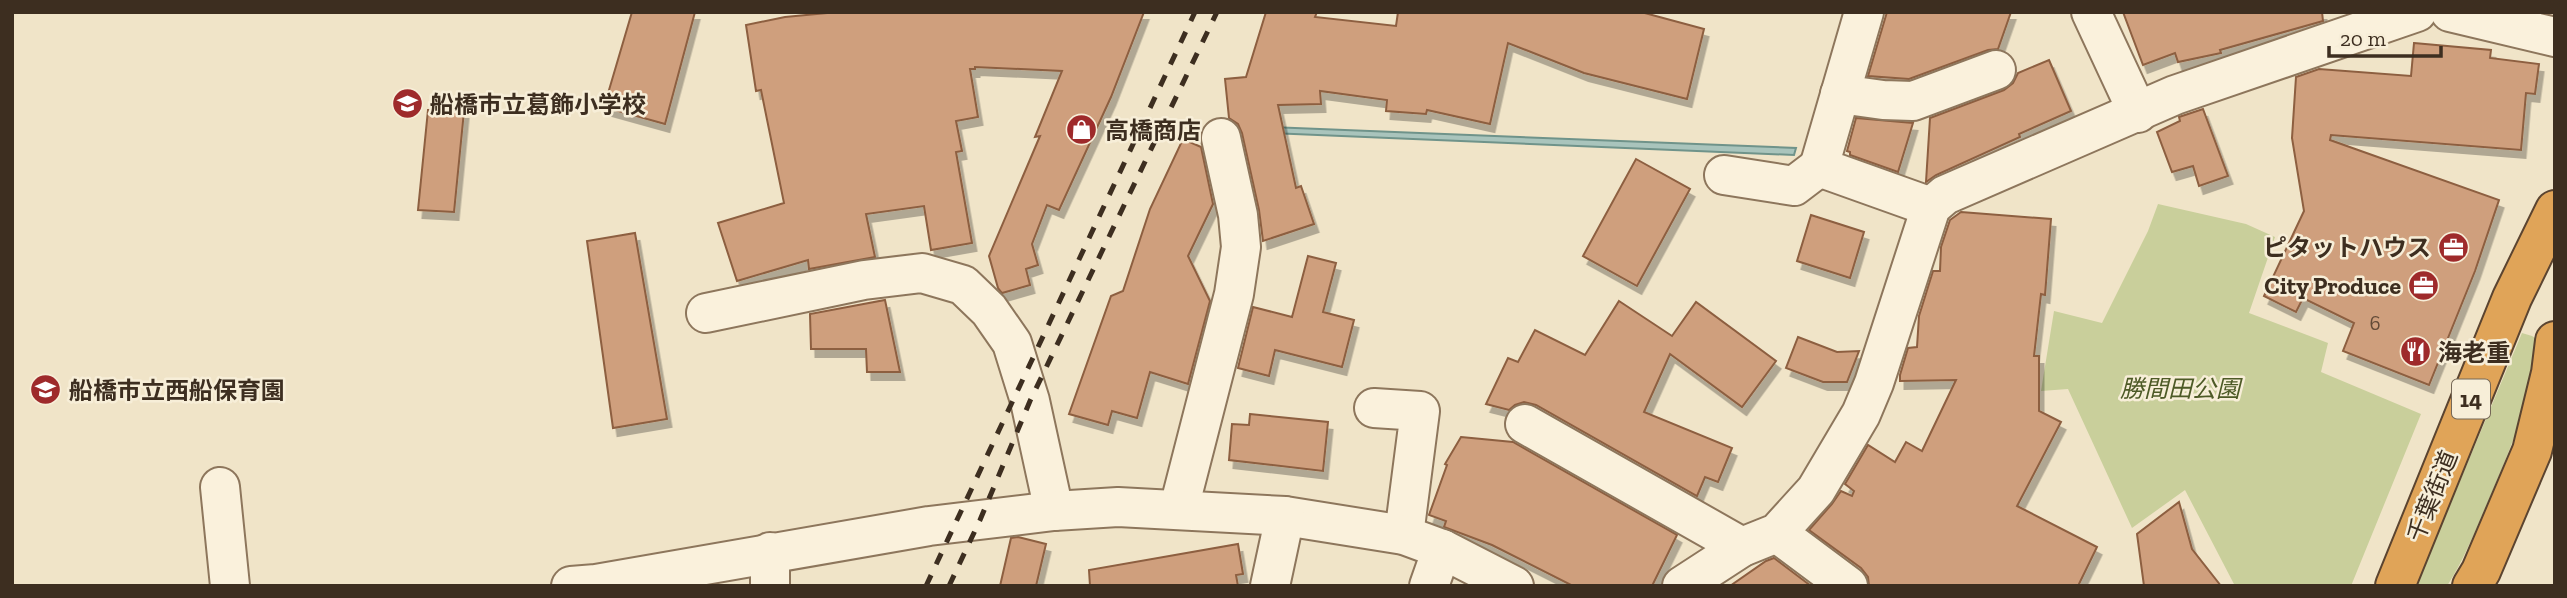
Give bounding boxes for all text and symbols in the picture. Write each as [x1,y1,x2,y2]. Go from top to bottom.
scale bar [2329,14,2441,58]
text: 20 m [2340,26,2386,51]
school or university icon: 船橋市立葛飾小学校 [390,87,424,121]
place label: 船橋市立葛飾小学校 [430,90,646,119]
shop icon: 高橋商店 [1065,113,1099,147]
place label: 高橋商店 [1105,116,1201,145]
office icon: ピタットハウス [2437,230,2471,264]
place label: ピタットハウス [2263,233,2431,262]
office icon: City Produce [2407,268,2441,302]
place label: City Produce [2264,271,2401,300]
house number: 6 [2369,310,2381,335]
restaurant icon: 海老重 [2398,335,2432,369]
place label: 海老重 [2438,338,2510,367]
school or university icon: 船橋市立西船保育園 [29,373,63,407]
park label: 勝間田公園 [2120,374,2243,403]
place label: 船橋市立西船保育園 [69,376,285,405]
road number: 14 [2452,380,2490,418]
street label: 千葉街道 [2401,446,2463,546]

